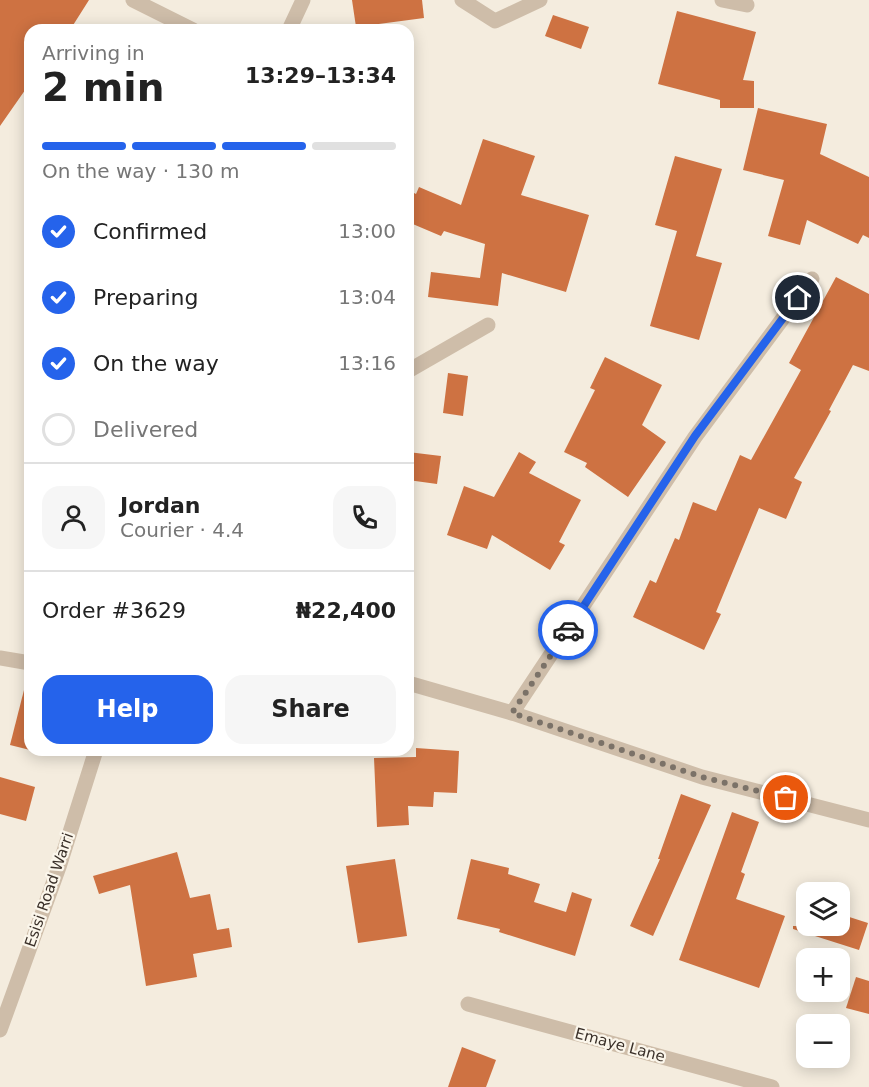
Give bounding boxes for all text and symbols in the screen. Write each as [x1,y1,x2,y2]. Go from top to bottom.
text: Arriving in [42,41,145,65]
text: 13:29–13:34 [245,63,396,88]
text: 2 min [42,65,164,110]
text: On the way · 130 m [42,159,240,183]
icon: check [42,215,75,248]
text: Confirmed [93,219,207,244]
text: 13:00 [338,219,396,243]
pin [772,272,823,323]
icon: check [42,281,75,314]
icon: home [781,281,814,314]
text: Preparing [93,285,199,310]
text: 13:04 [338,285,396,309]
icon: check [42,347,75,380]
text: On the way [93,351,219,376]
text: 13:16 [338,351,396,375]
text: Delivered [93,417,198,442]
button: person [42,486,105,549]
button: phone [333,486,396,549]
text: Jordan [120,493,200,518]
text: Courier · 4.4 [120,518,244,542]
text: Order #3629 [42,598,186,623]
text: ₦22,400 [296,598,396,623]
courier [538,600,598,660]
icon: car [552,614,585,647]
button: Help [42,675,213,744]
button: Share [225,675,396,744]
pin [760,772,811,823]
icon: bag [769,781,802,814]
street label: Esisi Road Warri [21,830,77,950]
map controls [796,882,850,1068]
button: layers [796,882,850,936]
button: + [796,948,850,1002]
button: − [796,1014,850,1068]
street label: Emaye Lane [573,1024,667,1066]

